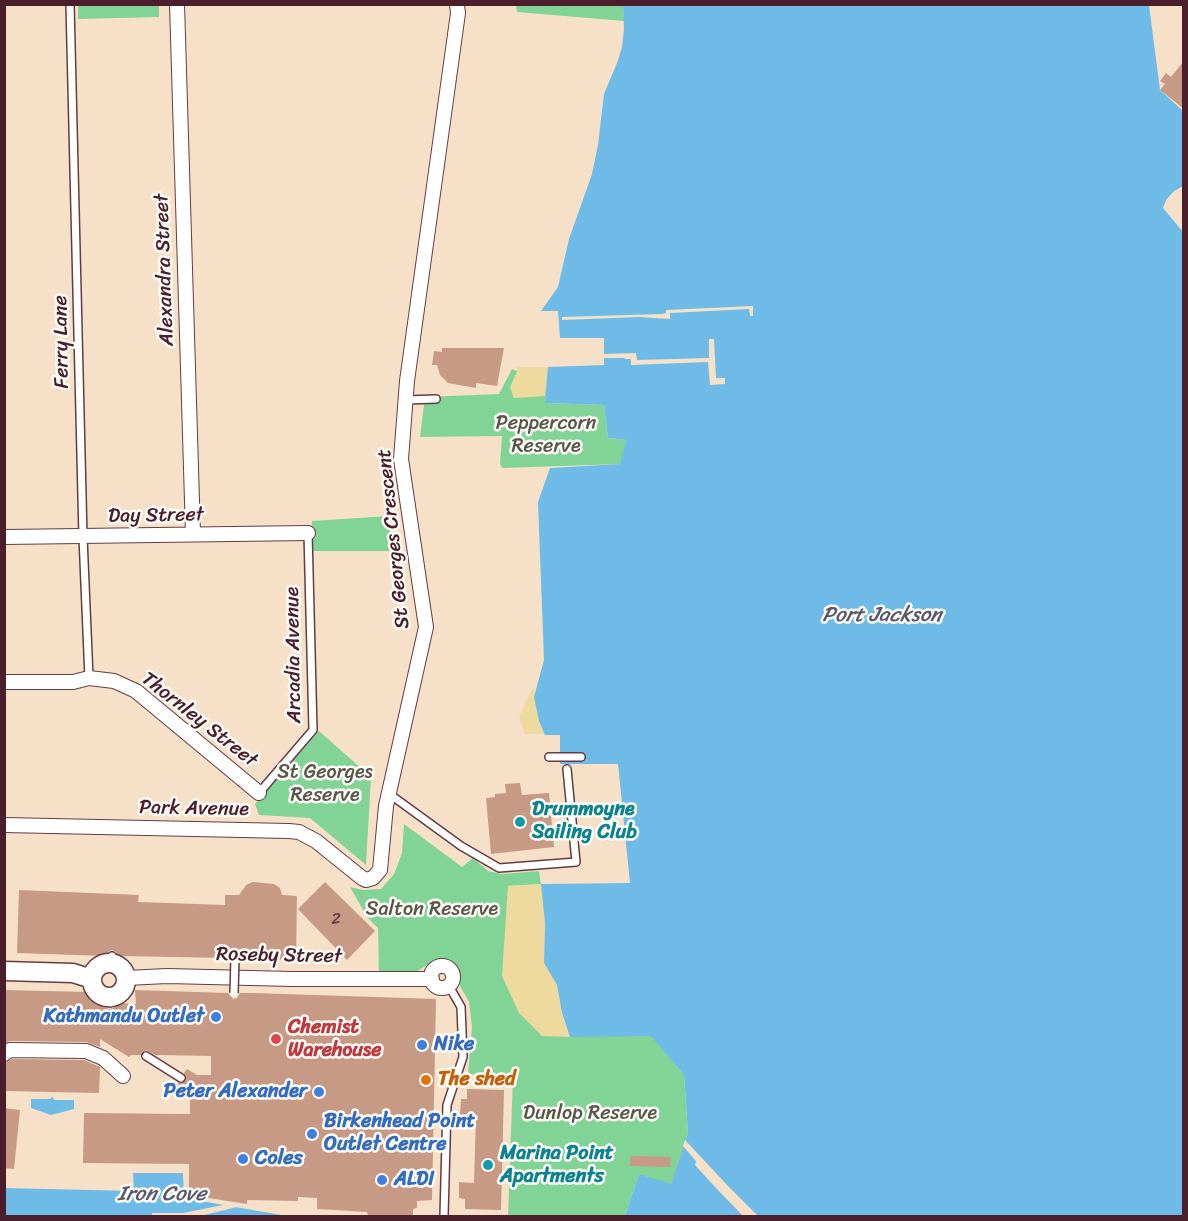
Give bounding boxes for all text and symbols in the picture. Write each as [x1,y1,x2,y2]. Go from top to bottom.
street label: Alexandra Street [150,193,180,347]
street label: Ferry Lane [49,295,75,389]
park label: Peppercorn Reserve [496,412,596,459]
street label: St Georges Crescent [373,448,415,630]
street label: Day Street [108,503,204,529]
street label: Arcadia Avenue [281,587,307,723]
water label: Port Jackson [822,603,942,629]
street label: Thornley Street [136,667,262,773]
park label: St Georges Reserve [277,761,373,808]
street label: Park Avenue [139,796,249,822]
place label: Drummoyne Sailing Club [532,798,637,845]
marker: Drummoyne Sailing Club [513,815,527,829]
park label: Salton Reserve [366,898,498,922]
house number: 2 [331,910,341,930]
street label: Roseby Street [216,943,342,969]
place label: Kathmandu Outlet [43,1005,204,1029]
marker: Kathmandu Outlet [209,1010,223,1024]
place label: Chemist Warehouse [288,1016,382,1063]
marker: Chemist Warehouse [269,1032,283,1046]
place label: Nike [434,1033,474,1057]
marker: Nike [415,1038,429,1052]
place label: The shed [438,1068,516,1092]
marker: The shed [419,1073,433,1087]
place label: Peter Alexander [164,1080,307,1104]
marker: Peter Alexander [312,1085,326,1099]
park label: Dunlop Reserve [523,1102,657,1126]
place label: Birkenhead Point Outlet Centre [324,1110,475,1157]
marker: Birkenhead Point Outlet Centre [305,1127,319,1141]
place label: Marina Point Apartments [500,1142,613,1189]
place label: Coles [255,1147,303,1171]
marker: Coles [236,1152,250,1166]
marker: Marina Point Apartments [481,1158,495,1172]
place label: ALDI [394,1168,434,1192]
marker: ALDI [375,1173,389,1187]
water label: Iron Cove [118,1182,206,1208]

